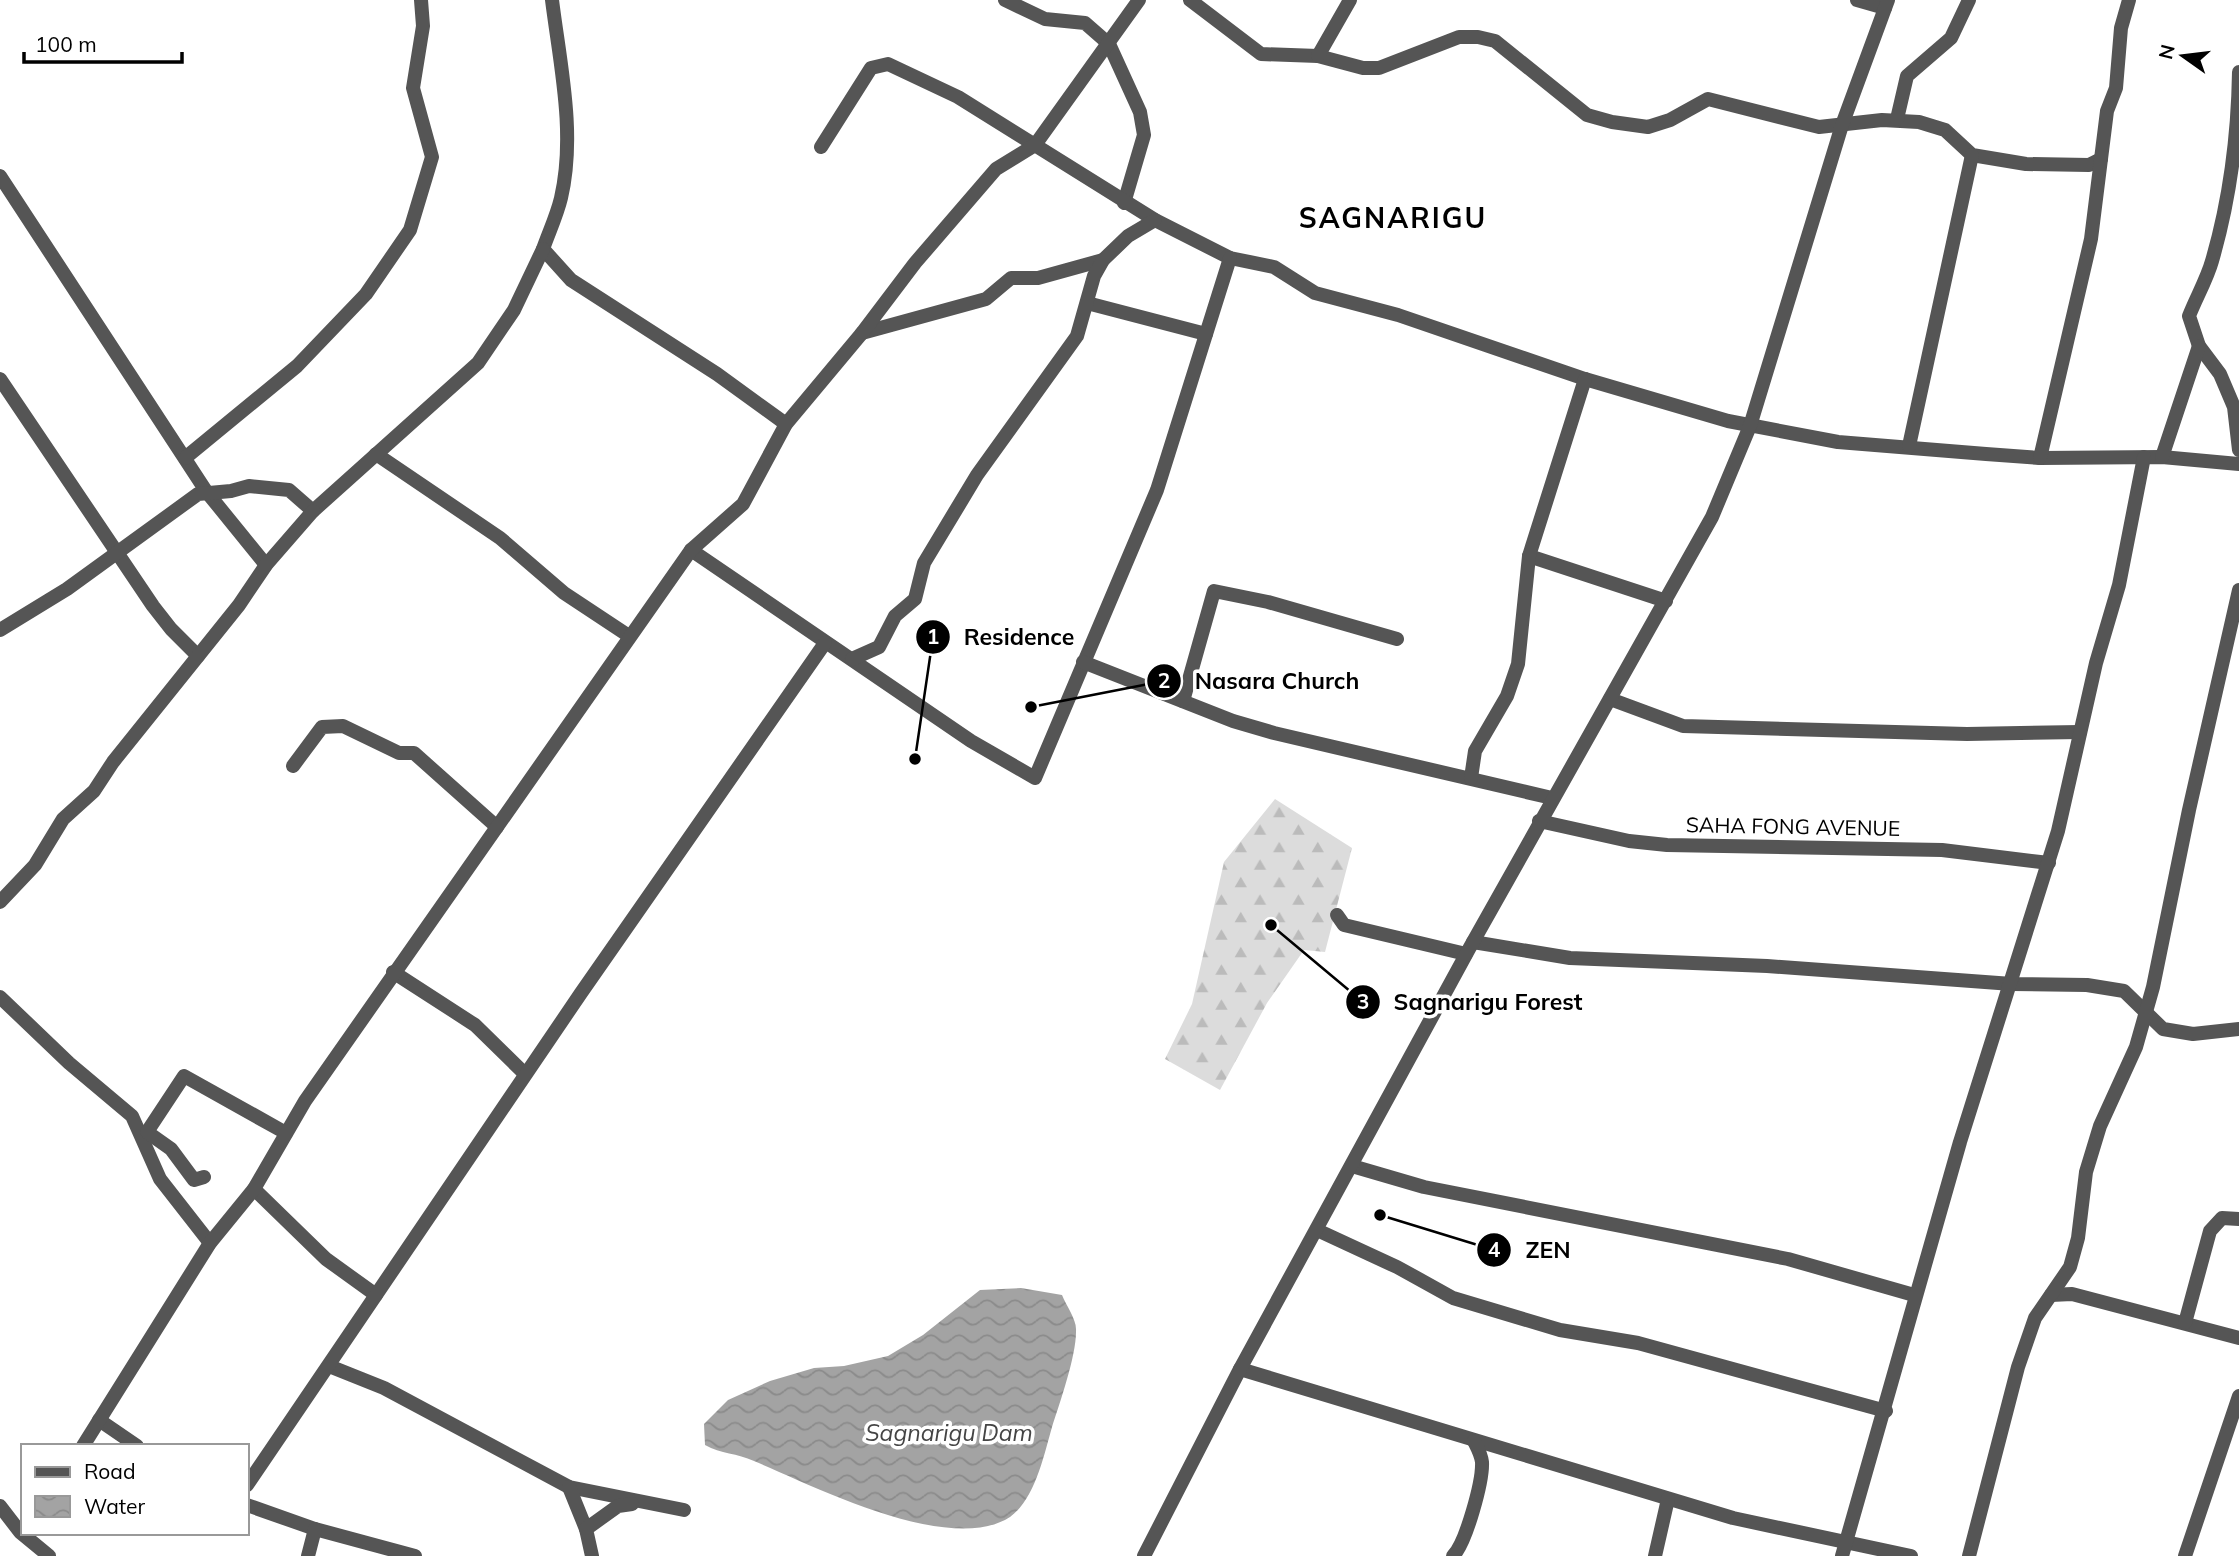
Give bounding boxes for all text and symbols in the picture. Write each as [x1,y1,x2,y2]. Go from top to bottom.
scale bar [24,21,182,65]
north arrow [2148,21,2218,91]
text: 100 m [35,31,97,57]
text: N [2153,42,2180,62]
district label: SAGNARIGU [1299,200,1487,235]
callout: Residence [915,615,1089,659]
text: Residence [964,622,1074,651]
text: 1 [927,623,939,649]
callout: Nasara Church [1146,659,1374,703]
text: Nasara Church [1195,666,1359,695]
text: 2 [1158,667,1170,693]
street label: SAHA FONG AVENUE [1686,811,1900,841]
callout: Sagnarigu Forest [1345,980,1597,1024]
text: Sagnarigu Forest [1394,987,1583,1016]
text: 3 [1357,988,1369,1014]
callout: ZEN [1477,1228,1585,1272]
text: ZEN [1525,1235,1571,1264]
text: 4 [1488,1236,1501,1262]
water label: Sagnarigu Dam [865,1418,1033,1447]
legend [21,1444,248,1535]
text: Road [84,1458,135,1484]
text: Water [84,1493,145,1519]

